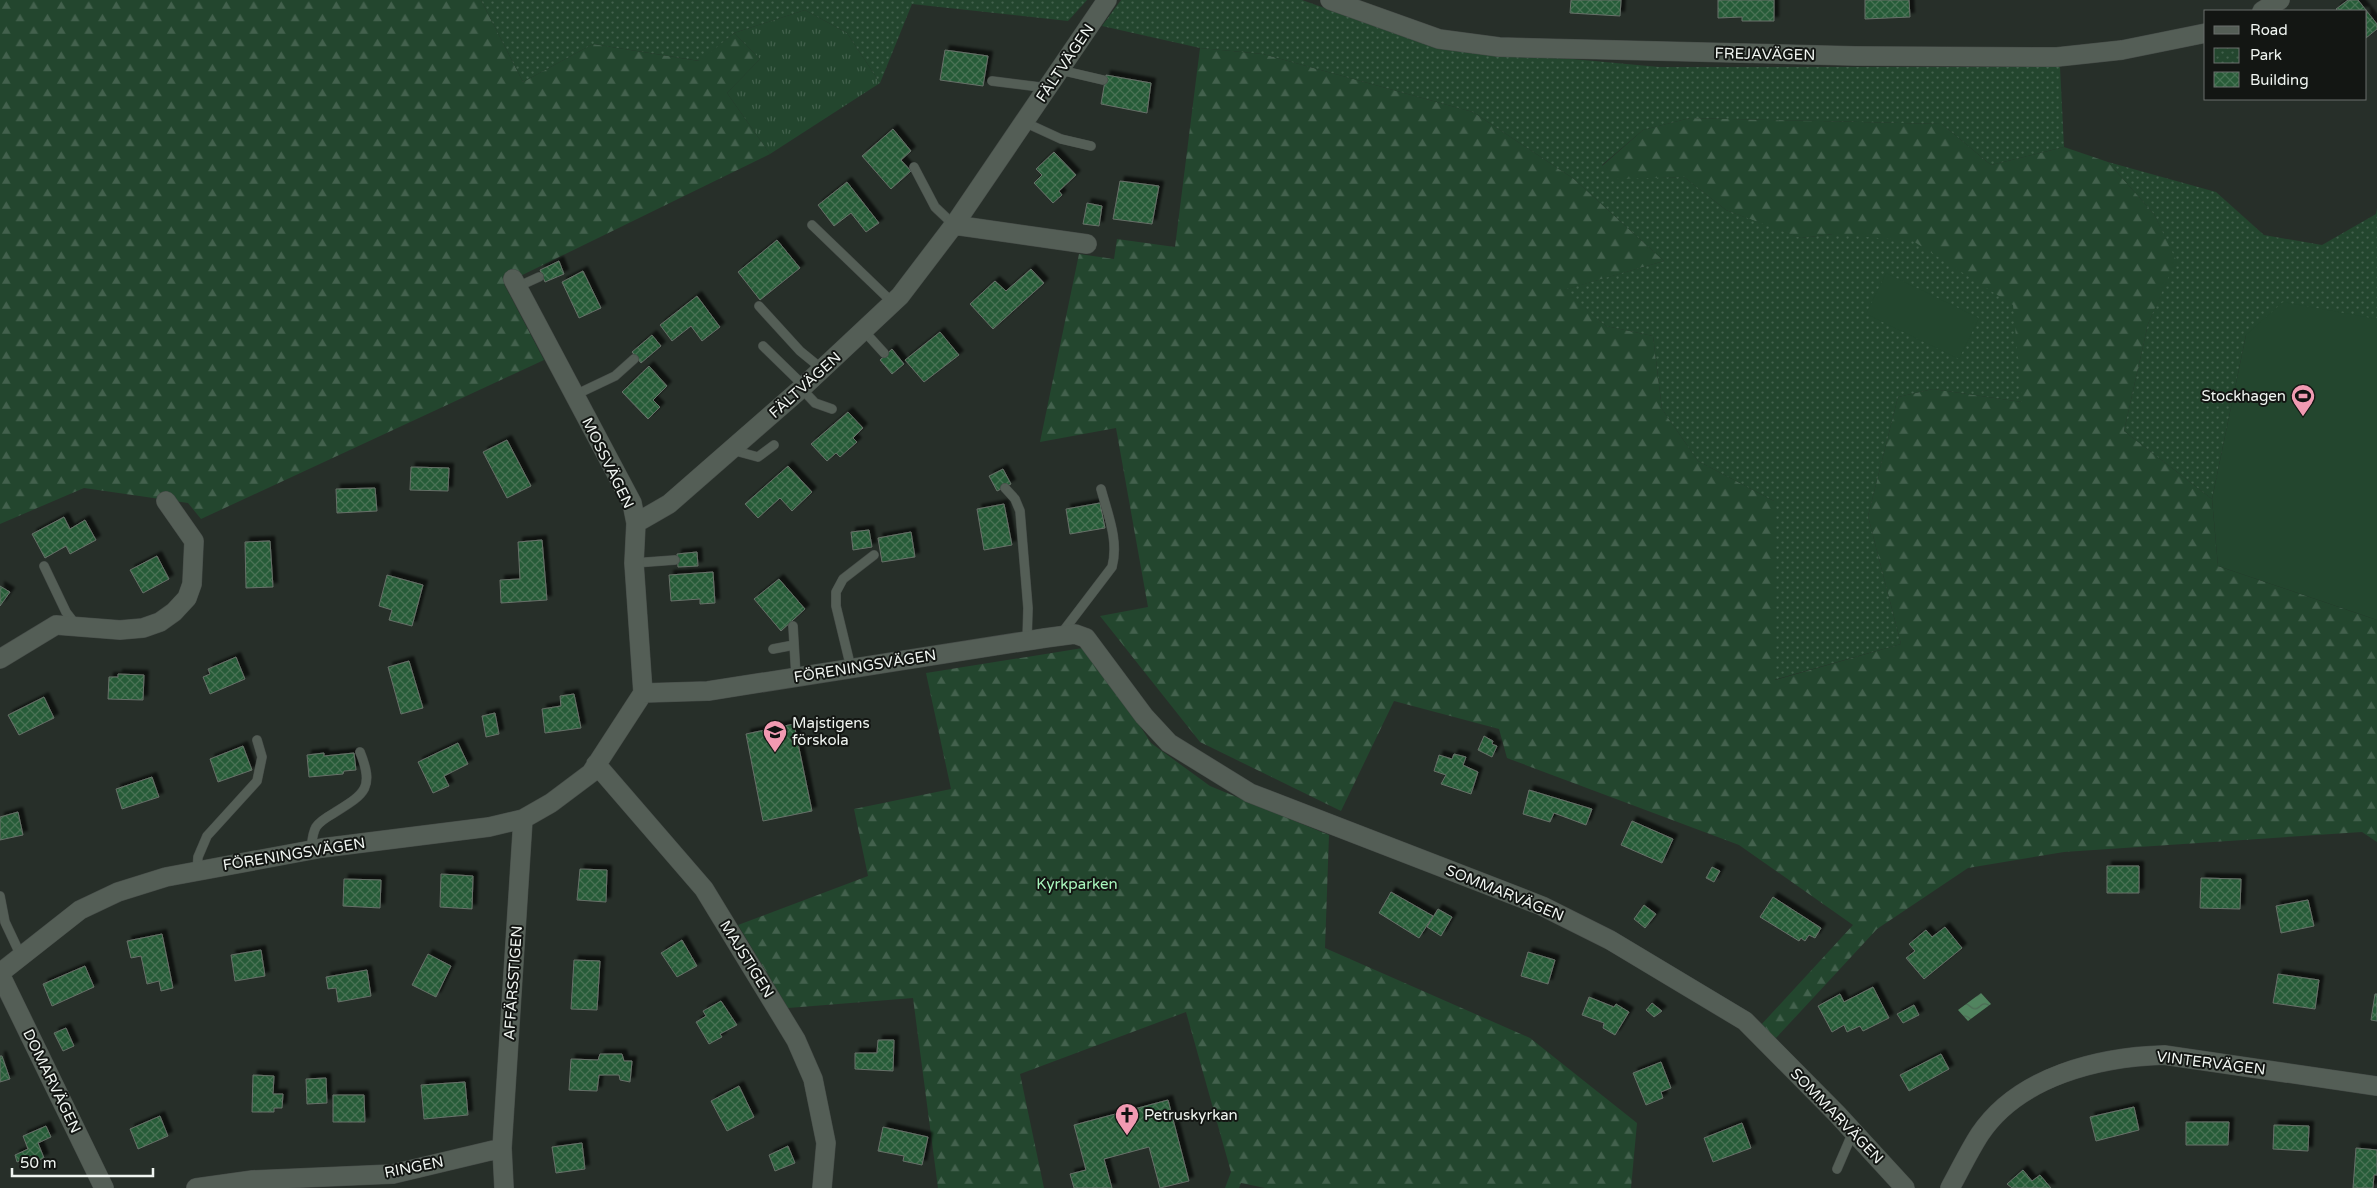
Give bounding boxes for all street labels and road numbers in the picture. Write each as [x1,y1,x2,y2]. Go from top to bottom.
street label: FÄLTVÄGEN [1032,20,1098,106]
street label: FREJAVÄGEN [1715,44,1815,64]
street label: FÄLTVÄGEN [765,348,845,422]
street label: MOSSVÄGEN [578,415,638,511]
street label: FÖRENINGSVÄGEN [793,646,937,686]
street label: FÖRENINGSVÄGEN [222,834,366,874]
street label: SOMMARVÄGEN [1443,861,1567,925]
street label: MAJSTIGEN [716,917,778,1001]
street label: AFFÄRSSTIGEN [500,925,526,1041]
street label: DOMARVÄGEN [19,1026,85,1136]
street label: VINTERVÄGEN [2155,1047,2267,1079]
street label: SOMMARVÄGEN [1787,1064,1887,1168]
street label: RINGEN [383,1152,445,1182]

